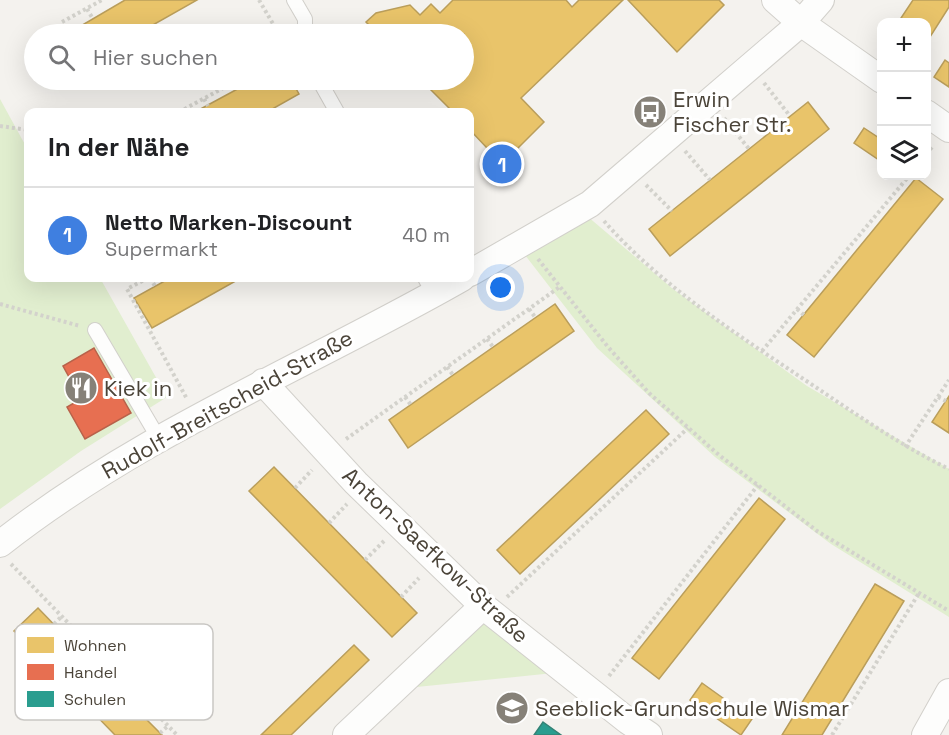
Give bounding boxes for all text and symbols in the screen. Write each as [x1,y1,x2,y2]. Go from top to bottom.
map controls [877,18,931,180]
button: + [877,18,931,72]
search box [24,24,474,90]
icon: search [45,41,78,74]
text: Hier suchen [93,43,218,71]
button: − [877,72,931,126]
place label: Erwin Fischer Str. [673,85,792,138]
bus stop icon: Erwin Fischer Str. [632,94,668,130]
button: layers [877,126,931,180]
text: In der Nähe [48,130,189,164]
pin: 1 [482,142,522,186]
text: Netto Marken-Discount [105,208,352,236]
text: 1 [63,222,72,248]
text: 40 m [402,222,450,248]
text: Supermarkt [105,236,218,262]
your location [486,273,515,302]
street label: Rudolf-Breitscheid-Straße [97,323,357,485]
restaurant icon: Kiek in [63,370,99,406]
place label: Kiek in [104,374,172,402]
street label: Anton-Saefkow-Straße [337,461,535,649]
legend [15,624,213,720]
text: Wohnen [64,635,127,656]
text: Handel [64,662,117,683]
text: Schulen [64,689,126,710]
school or university icon: Seeblick-Grundschule Wismar [494,690,530,726]
place label: Seeblick-Grundschule Wismar [535,694,849,722]

